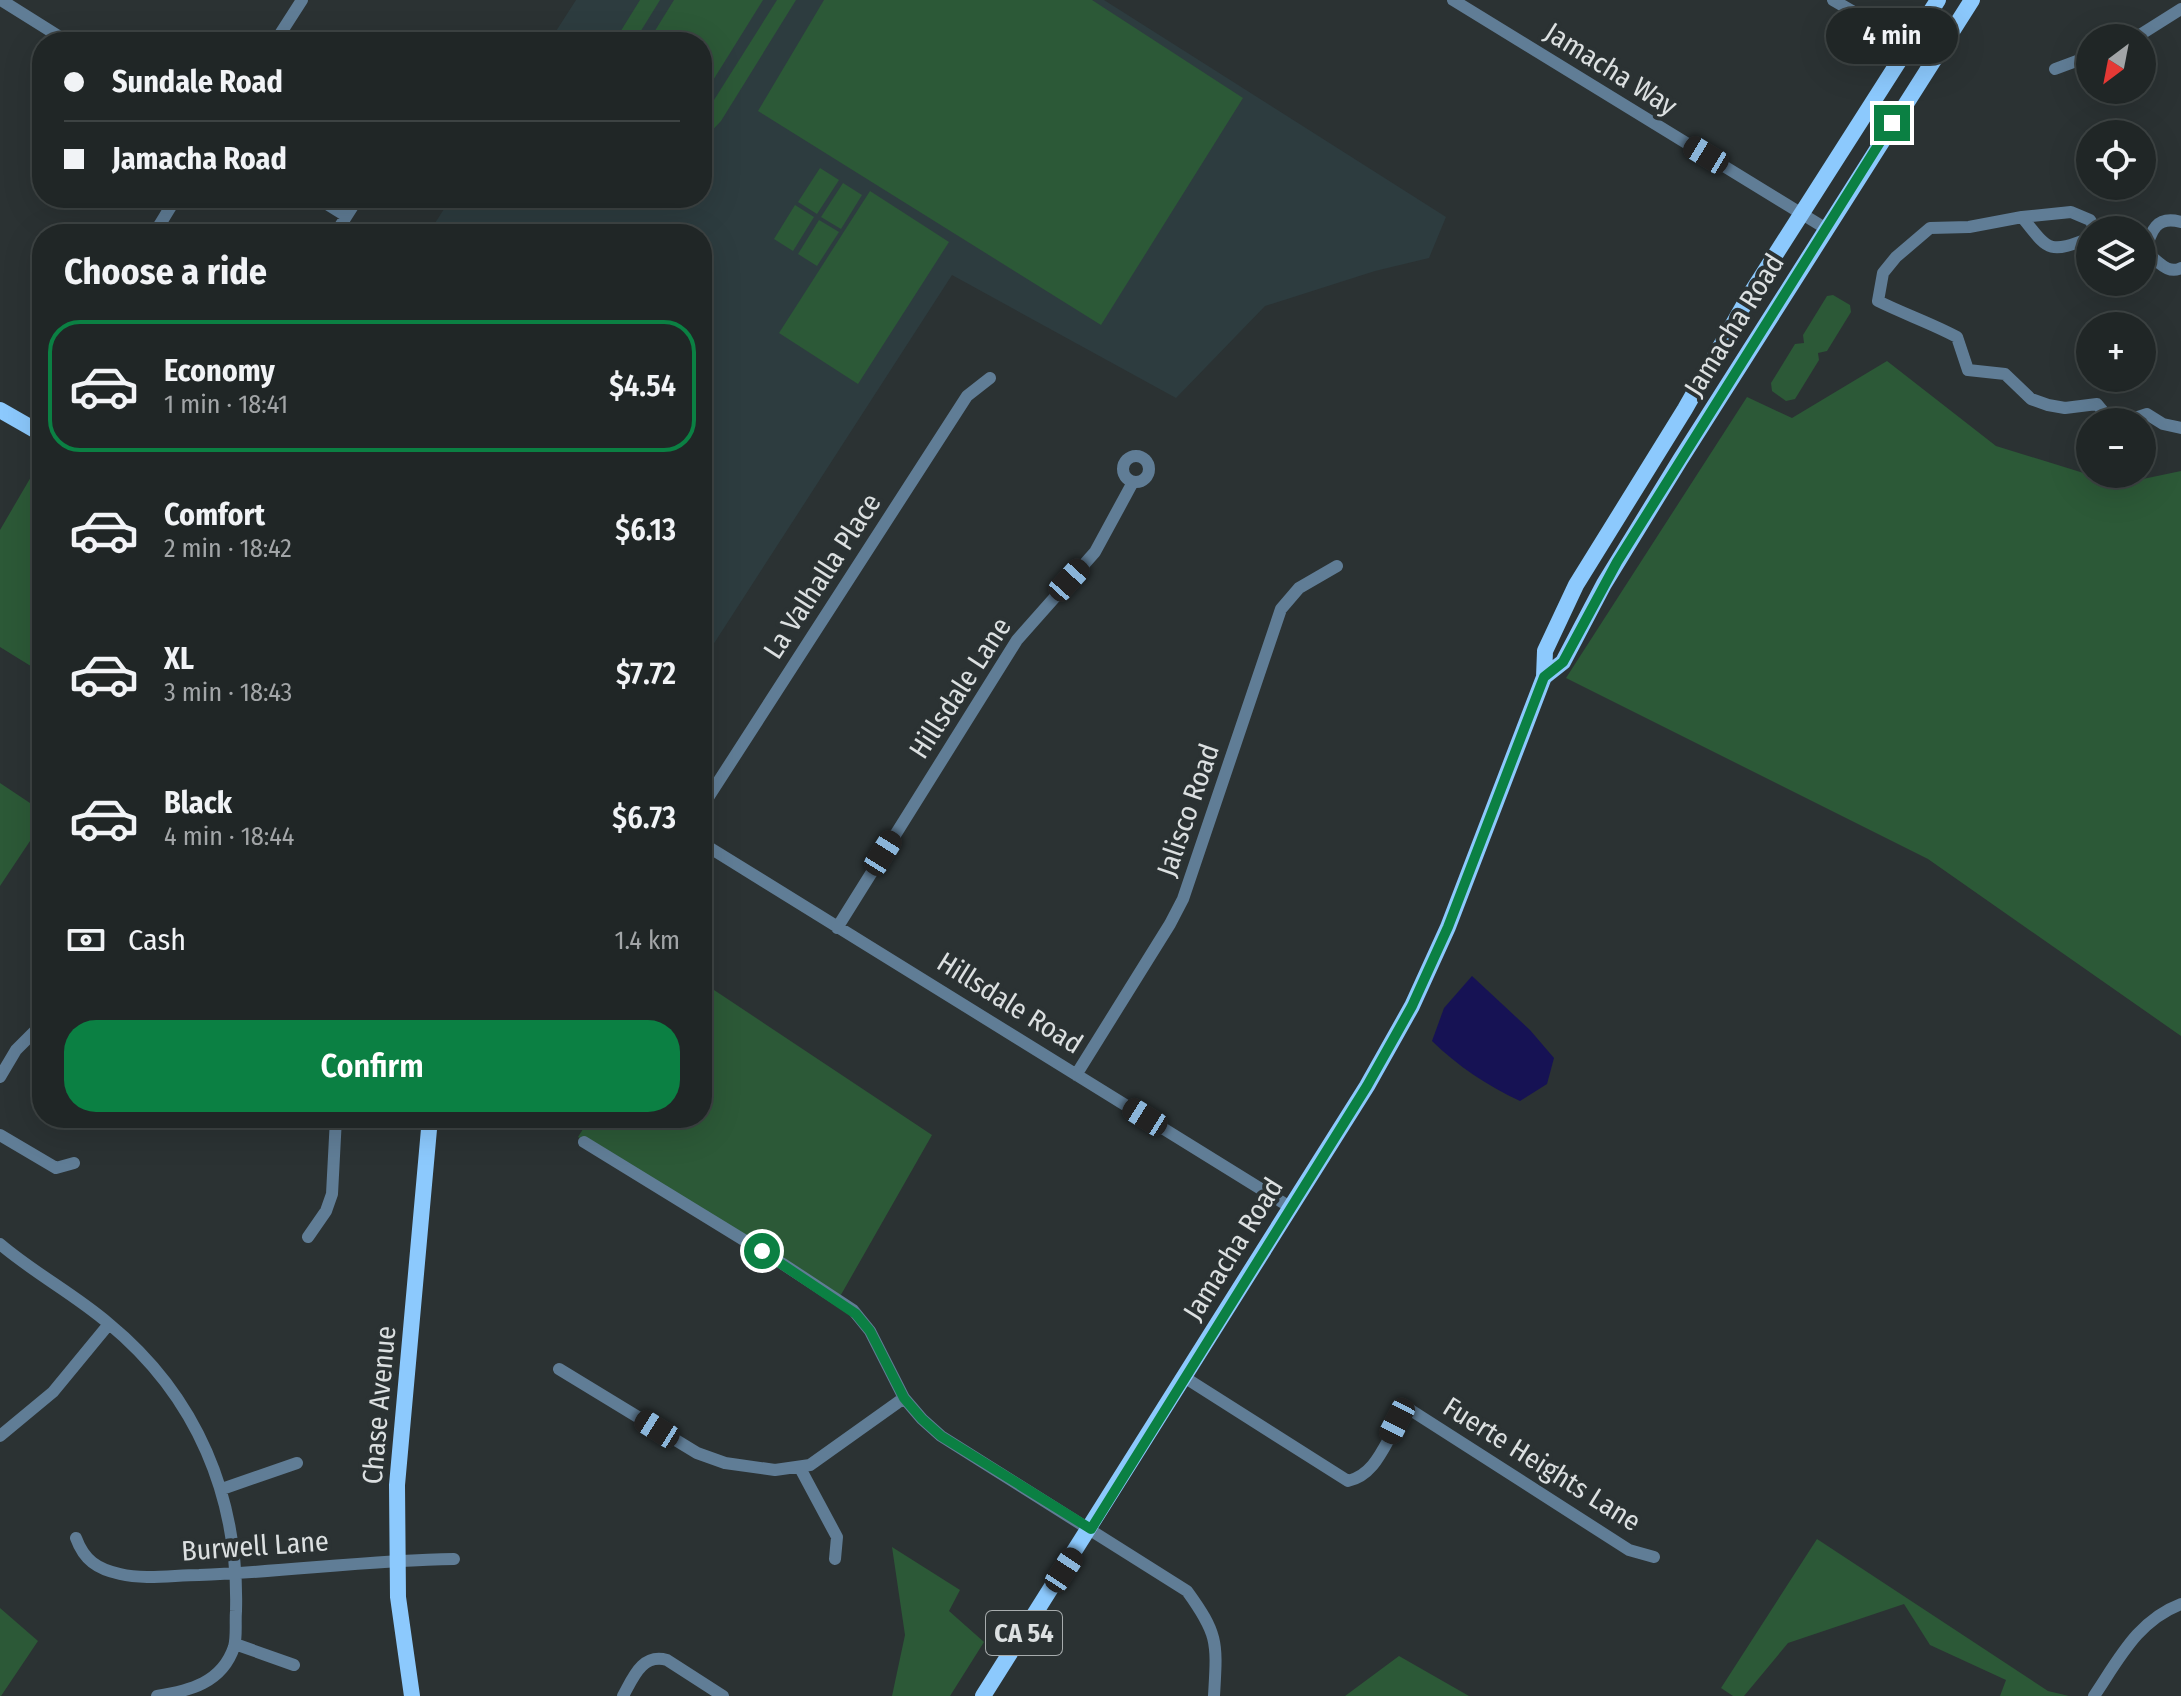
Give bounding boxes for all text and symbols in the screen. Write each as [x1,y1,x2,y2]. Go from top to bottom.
callout: 4 min [1826,7,1958,63]
street label: Jamacha Way [1539,15,1684,123]
text: 4 min [1863,20,1922,51]
north arrow [2076,24,2156,104]
map controls [2076,24,2156,488]
text: Sundale Road [112,64,283,100]
route end [1874,105,1910,141]
button: locate [2076,120,2156,200]
car [1679,132,1733,178]
text: Jamacha Road [112,141,287,177]
button: layers [2076,216,2156,296]
street label: Jamacha Road [1677,248,1791,402]
text: Choose a ride [64,250,267,294]
button: + [2076,312,2156,392]
icon: car [68,350,140,422]
text: Economy [164,353,275,389]
text: $4.54 [609,368,676,404]
text: 1 min · 18:41 [164,389,288,420]
button: − [2076,408,2156,488]
street label: La Valhalla Place [756,487,888,665]
icon: car [68,494,140,566]
text: Comfort [164,497,265,533]
text: $6.13 [615,512,676,548]
text: 2 min · 18:42 [164,533,292,564]
car [1044,554,1094,606]
street label: Hillsdale Lane [902,611,1018,765]
icon: car [68,638,140,710]
text: XL [164,641,194,677]
text: $7.72 [616,656,676,692]
text: 3 min · 18:43 [164,677,292,708]
street label: Jalisco Road [1150,739,1226,881]
icon: car [68,782,140,854]
text: Black [164,785,232,821]
text: $6.73 [612,800,676,836]
text: 4 min · 18:44 [164,821,294,852]
car [860,826,906,880]
icon: cash [64,918,108,962]
text: Cash [128,922,186,958]
text: 1.4 km [614,925,680,956]
street label: Hillsdale Road [931,945,1089,1061]
button: Confirm [64,1020,680,1112]
car [1118,1094,1172,1140]
street label: Jamacha Road [1176,1172,1290,1326]
route start [744,1233,780,1269]
street label: Chase Avenue [356,1324,402,1486]
street label: Fuerte Heights Lane [1437,1390,1647,1538]
car [1375,1394,1419,1448]
car [630,1406,684,1452]
street label: Burwell Lane [180,1524,330,1568]
car [1041,1543,1087,1597]
road number: CA 54 [986,1611,1062,1655]

